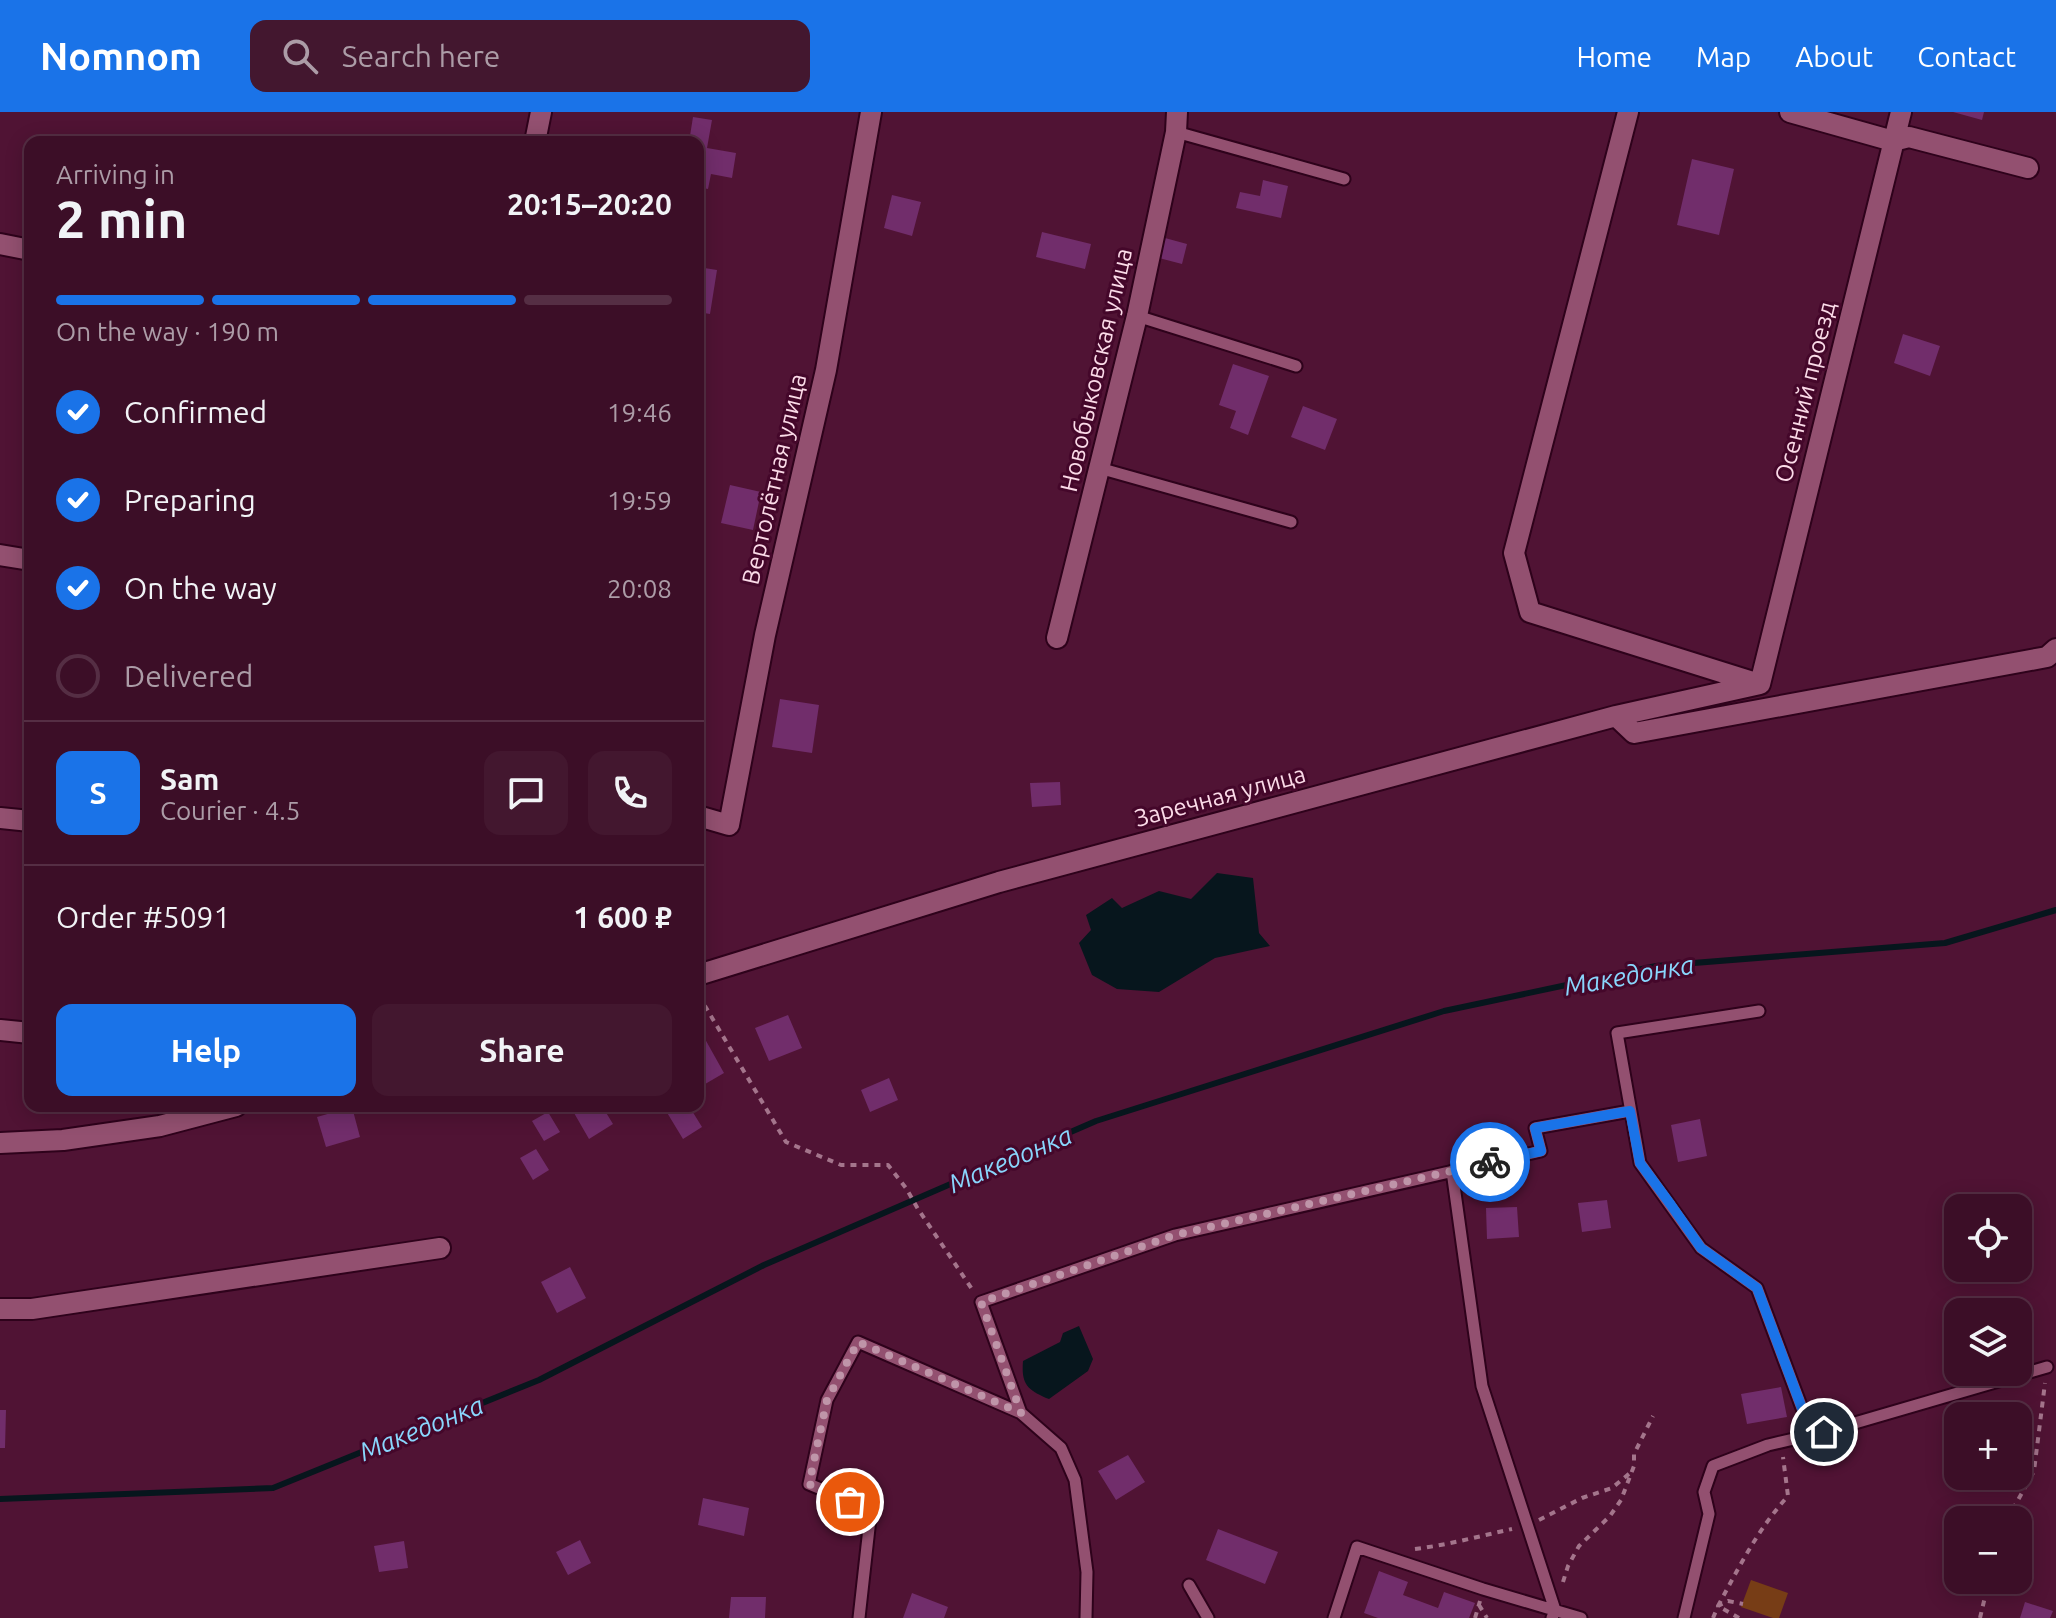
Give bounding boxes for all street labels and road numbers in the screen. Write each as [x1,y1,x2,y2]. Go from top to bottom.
street label: Новобыковская улица [1055,246,1137,494]
street label: Осенний проезд [1769,299,1841,485]
street label: Вертолётная улица [737,371,811,587]
street label: Заречная улица [1131,760,1309,832]

